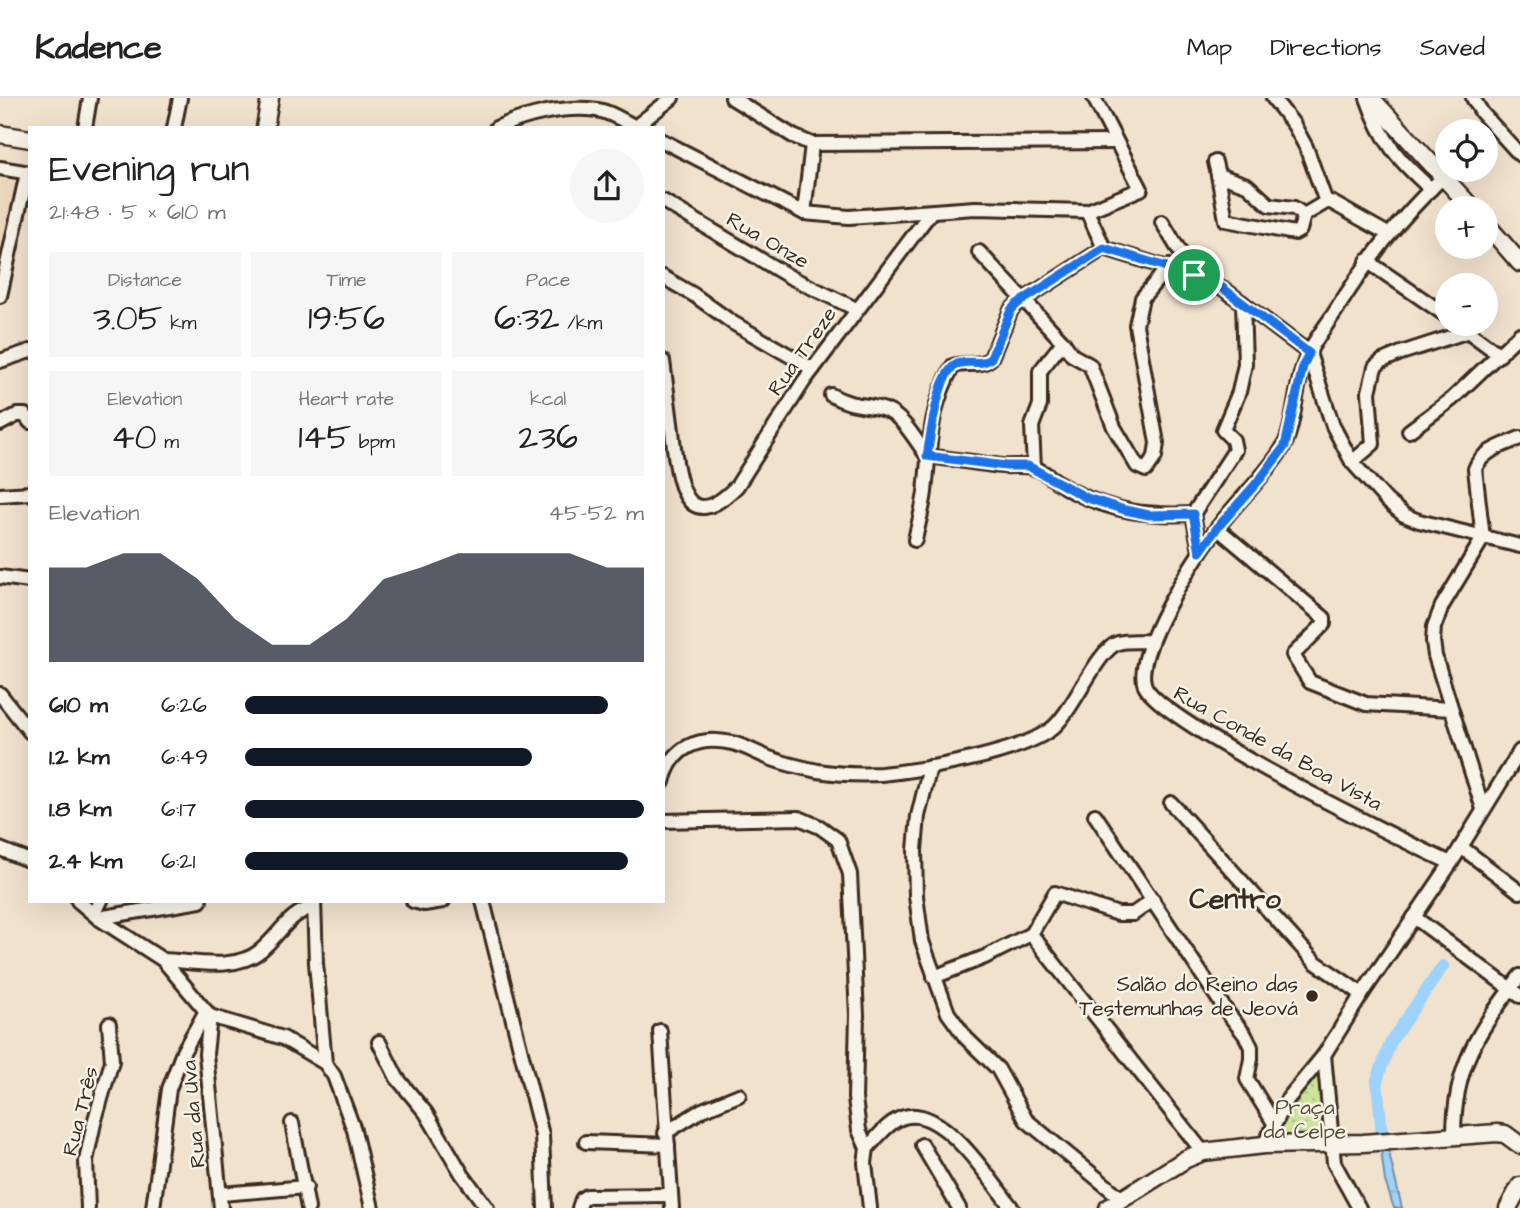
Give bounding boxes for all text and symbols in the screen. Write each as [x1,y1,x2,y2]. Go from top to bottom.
text: Kadence [35,25,162,71]
text: Map [1187,31,1232,65]
text: Directions [1270,31,1382,65]
text: Saved [1420,31,1485,65]
map controls [1435,119,1498,336]
button: locate [1435,119,1498,182]
text: Evening run [49,144,250,196]
button: share [570,149,644,223]
text: 21:48 · 5 × 610 m [49,196,226,228]
button: + [1435,196,1498,259]
street label: Rua Onze [721,205,814,276]
pin [1164,245,1224,305]
icon: arrive [1175,256,1213,294]
text: Distance [108,267,182,294]
text: Time [327,267,366,294]
text: Pace [526,267,570,294]
button: − [1435,273,1498,336]
text: 3.05 [93,294,163,343]
text: 19:56 [308,294,385,343]
text: 6:32 [494,294,560,343]
street label: Rua Treze [761,301,844,402]
text: km [163,310,197,337]
text: /km [560,310,602,337]
text: Elevation [107,386,182,413]
text: Heart rate [299,386,394,413]
text: kcal [530,386,566,413]
text: 40 [111,413,157,462]
text: 145 [298,413,351,462]
text: 236 [518,413,578,462]
text: m [157,429,179,456]
text: bpm [351,429,395,456]
text: Elevation [49,497,140,529]
text: 45–52 m [548,497,644,529]
street label: Rua Conde da Boa Vista [1168,679,1387,818]
text: 610 m [49,689,108,721]
text: 6:26 [161,689,207,721]
text: 1.2 km [49,741,110,773]
text: 6:49 [161,741,208,773]
text: 1.8 km [49,793,111,825]
text: 6:17 [161,793,196,825]
text: 2.4 km [49,845,122,877]
text: 6:21 [161,845,195,877]
district label: Centro [1189,880,1281,919]
place label: Salão do Reino das Testemunhas de Jeová [1079,970,1298,1023]
marker: Salão do Reino das Testemunhas de Jeová [1304,988,1320,1004]
street label: Rua da Uva [174,1059,213,1169]
street label: Rua Três [55,1063,106,1159]
park label: Praça da Celpe [1264,1093,1346,1147]

